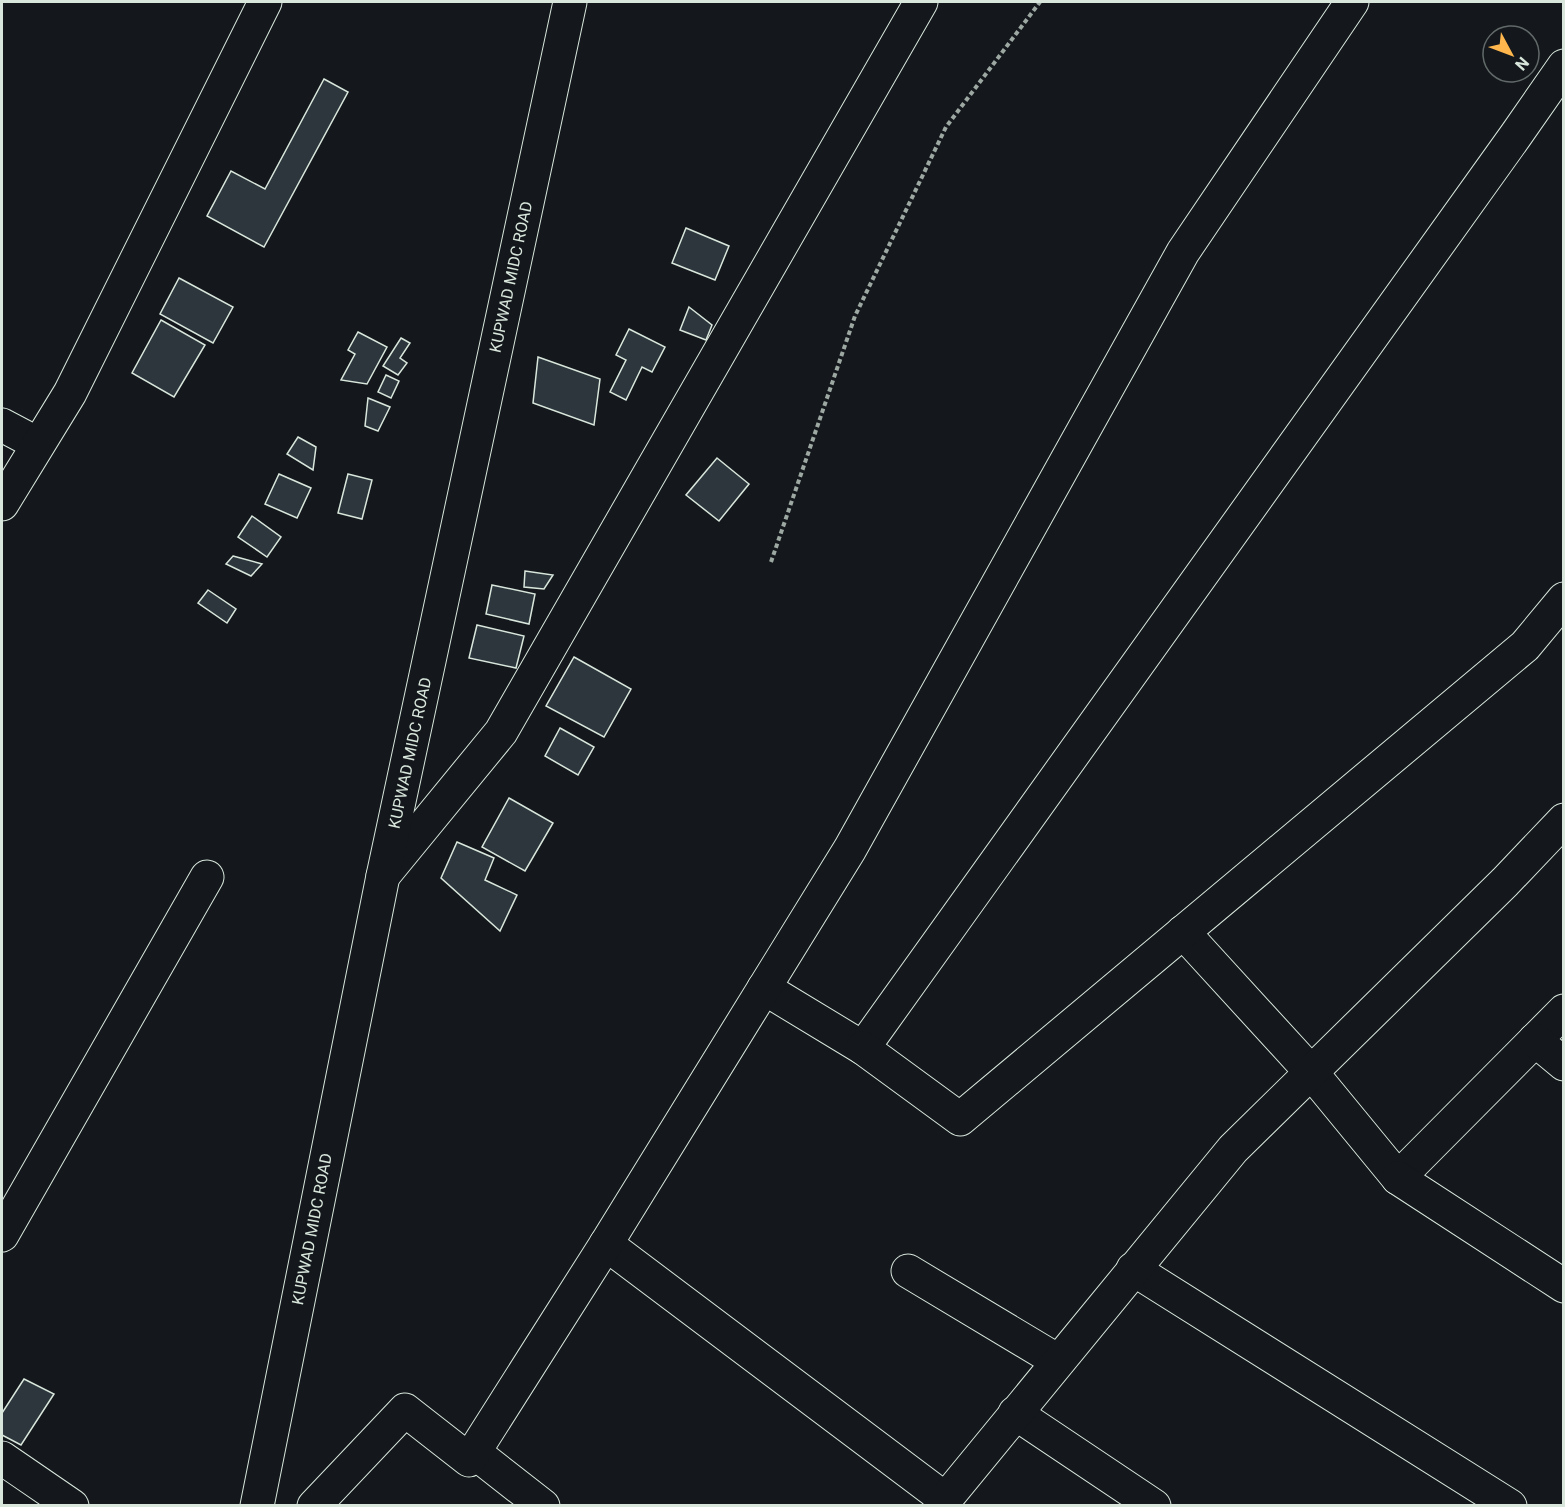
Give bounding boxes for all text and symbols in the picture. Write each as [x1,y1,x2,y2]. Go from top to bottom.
north arrow [1481,24,1541,84]
text: N [1511,53,1533,74]
street label: KUPWAD MIDC ROAD [486,200,536,354]
street label: KUPWAD MIDC ROAD [385,676,435,830]
street label: KUPWAD MIDC ROAD [288,1152,336,1306]

